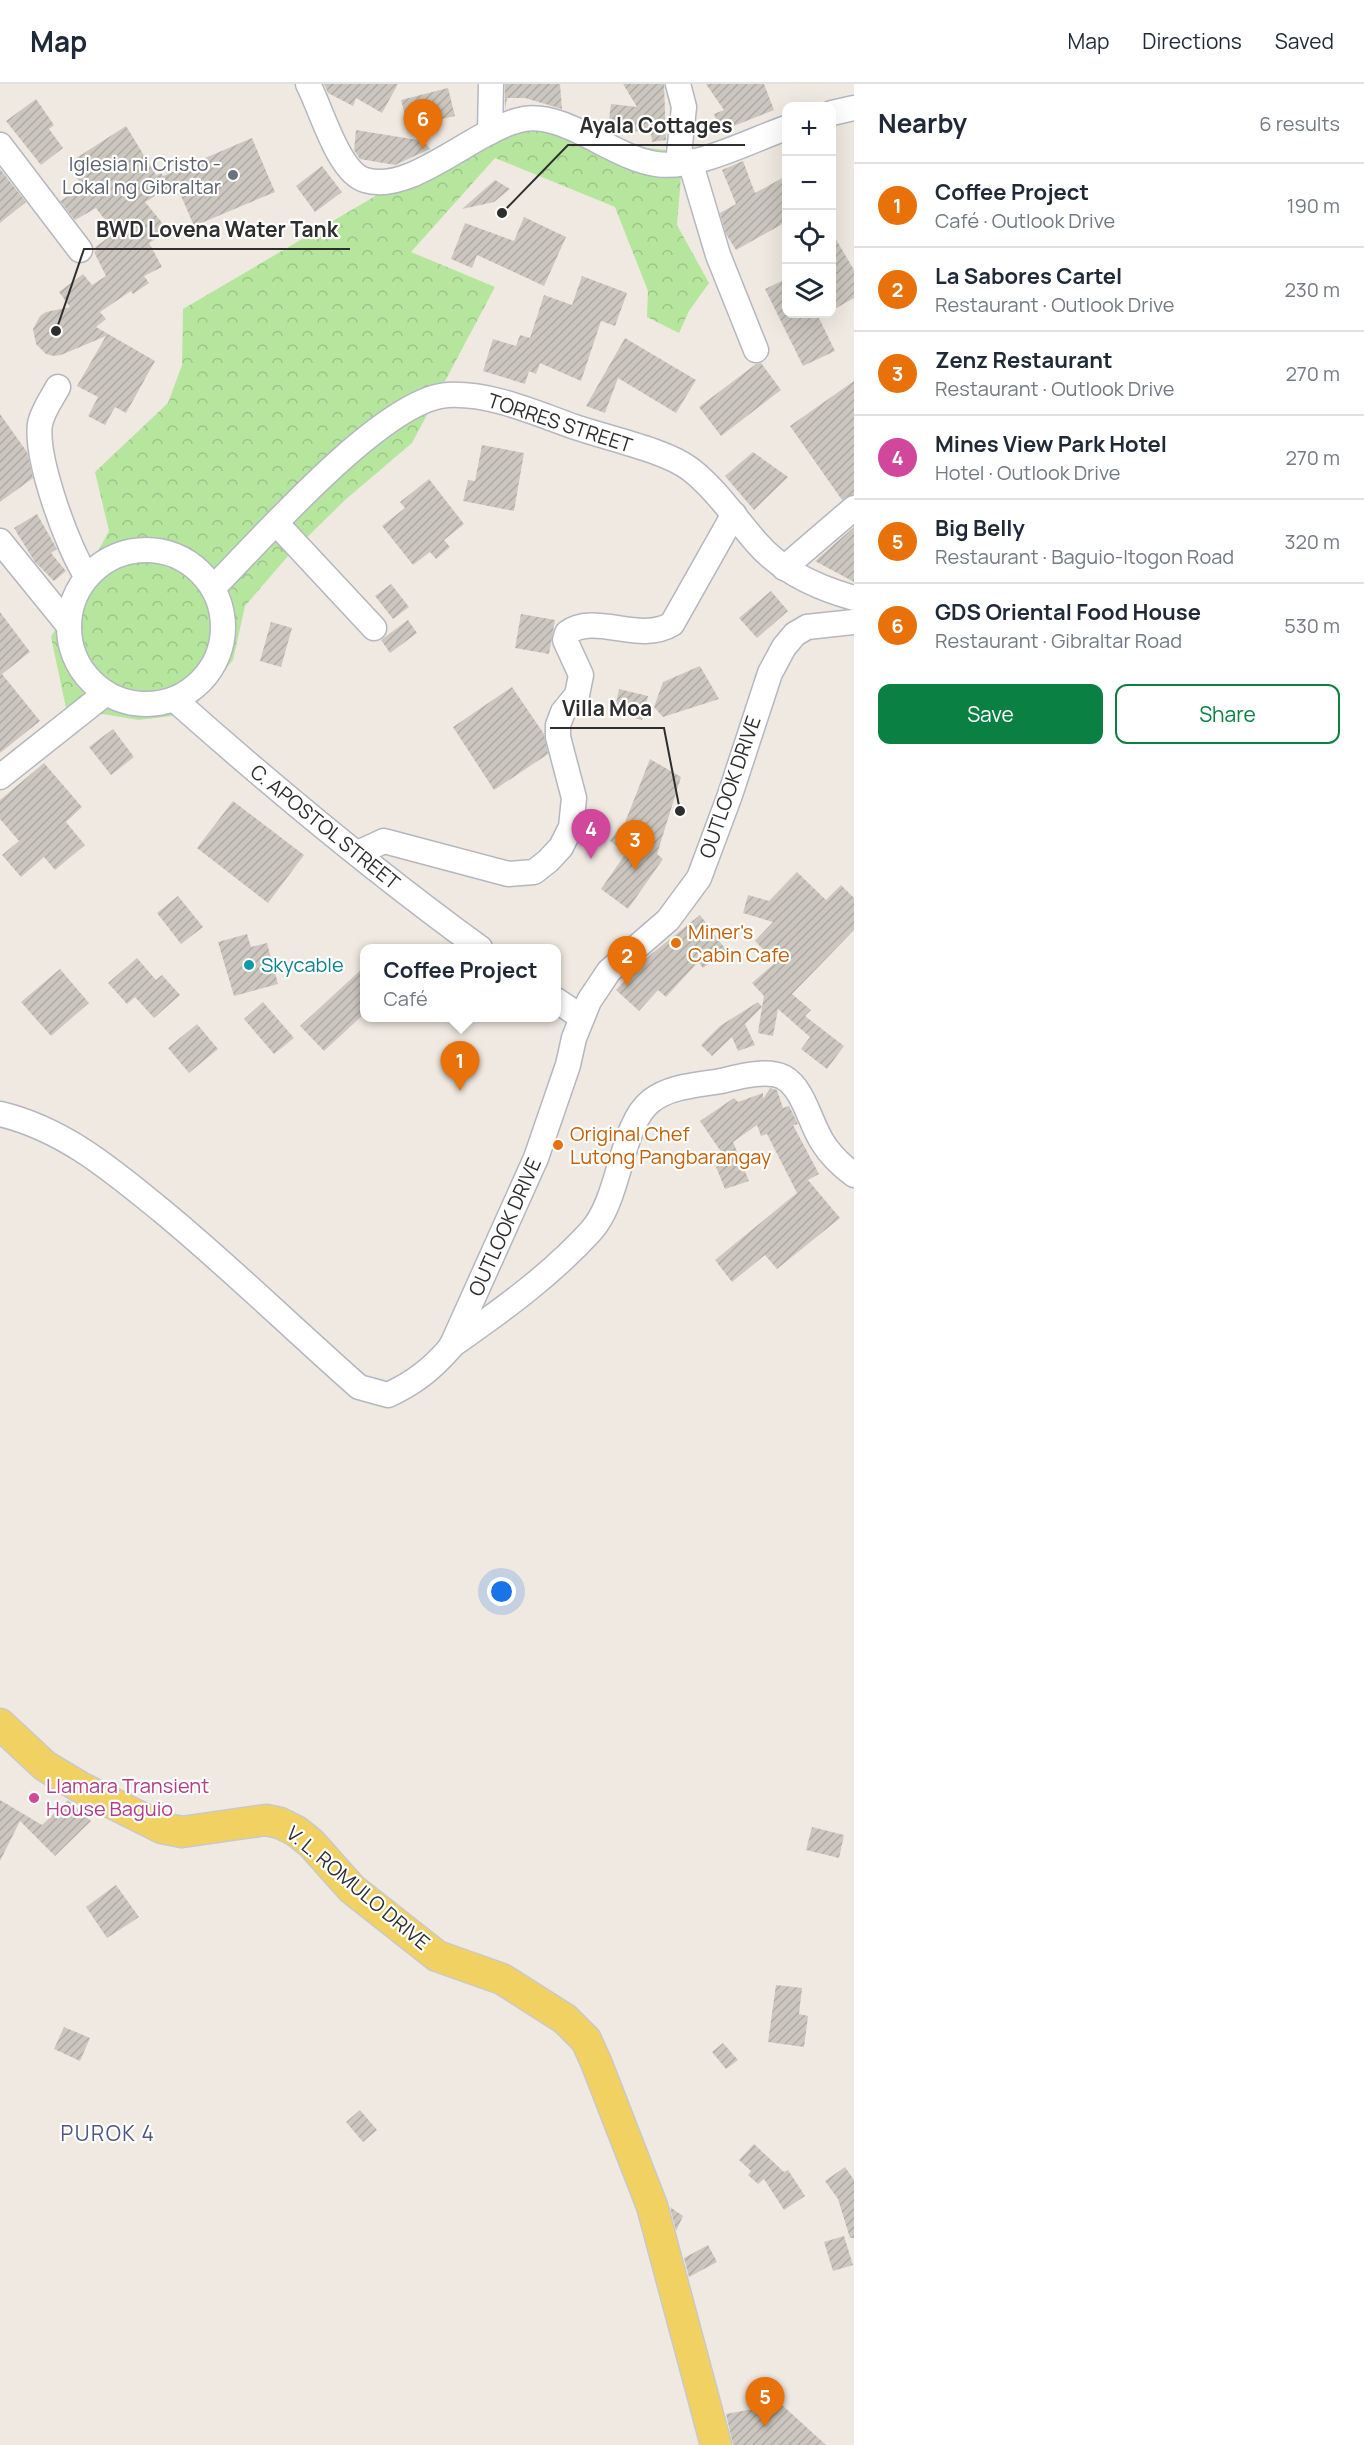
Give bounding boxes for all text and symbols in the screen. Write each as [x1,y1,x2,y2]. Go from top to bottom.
text: Map [30,22,87,60]
text: Map [1068,27,1109,55]
text: Directions [1142,27,1242,55]
text: Saved [1275,27,1334,55]
pin: 6 [404,100,442,149]
map controls [782,102,836,318]
button: + [782,102,836,156]
text: Nearby [878,105,967,141]
callout: Ayala Cottages [568,106,745,145]
text: 6 results [1259,110,1340,137]
text: Ayala Cottages [579,111,733,139]
place label: Iglesia ni Cristo - Lokal ng Gibraltar [62,150,221,200]
button: − [782,156,836,210]
marker: Iglesia ni Cristo - Lokal ng Gibraltar [226,168,240,182]
text: Coffee Project [935,177,1089,207]
text: 1 [893,192,902,219]
text: 190 m [1287,192,1340,219]
text: Café · Outlook Drive [935,207,1115,234]
callout: BWD Lovena Water Tank [84,210,350,249]
button: locate [782,210,836,264]
text: BWD Lovena Water Tank [96,215,339,243]
text: La Sabores Cartel [935,261,1122,291]
button: layers [782,264,836,318]
text: 2 [892,276,903,303]
text: 230 m [1284,276,1340,303]
text: Restaurant · Outlook Drive [935,291,1175,318]
text: Zenz Restaurant [935,345,1113,375]
text: 3 [892,360,903,387]
text: 270 m [1285,360,1340,387]
text: Restaurant · Outlook Drive [935,375,1175,402]
street label: TORRES STREET [484,386,636,459]
text: Mines View Park Hotel [935,429,1167,459]
text: 4 [891,444,904,471]
text: 270 m [1285,444,1340,471]
text: Hotel · Outlook Drive [935,459,1120,486]
text: Big Belly [935,513,1025,543]
text: 5 [892,528,903,555]
text: 320 m [1284,528,1340,555]
text: Restaurant · Baguio-Itogon Road [935,543,1234,570]
text: GDS Oriental Food House [935,597,1201,627]
text: 6 [891,612,904,639]
text: 530 m [1284,612,1340,639]
text: Restaurant · Gibraltar Road [935,627,1182,654]
button: Save [878,684,1103,744]
button: Share [1115,684,1340,744]
callout: Villa Moa [550,689,664,728]
text: Villa Moa [562,694,652,722]
street label: OUTLOOK DRIVE [693,712,767,862]
street label: C. APOSTOL STREET [245,758,406,895]
pin: 4 [572,810,610,859]
pin: 3 [616,820,654,870]
place label: Miner's Cabin Cafe [688,918,790,968]
pin: 2 [608,936,646,986]
marker: Miner's Cabin Cafe [669,936,683,950]
popup [360,944,561,1022]
place label: Skycable [261,951,344,978]
text: Coffee Project [384,955,538,985]
marker: Skycable [242,958,256,972]
text: Café [384,985,428,1012]
pin: 1 [440,1042,480,1091]
place label: Original Chef Lutong Pangbarangay [570,1120,772,1170]
marker: Original Chef Lutong Pangbarangay [551,1138,565,1152]
street label: OUTLOOK DRIVE [462,1153,547,1300]
your location [487,1577,516,1606]
place label: Llamara Transient House Baguio [46,1772,209,1822]
marker: Llamara Transient House Baguio [27,1791,41,1805]
street label: V. L. ROMULO DRIVE [281,1820,436,1956]
district label: PUROK 4 [61,2119,155,2147]
pin: 5 [746,2378,784,2427]

